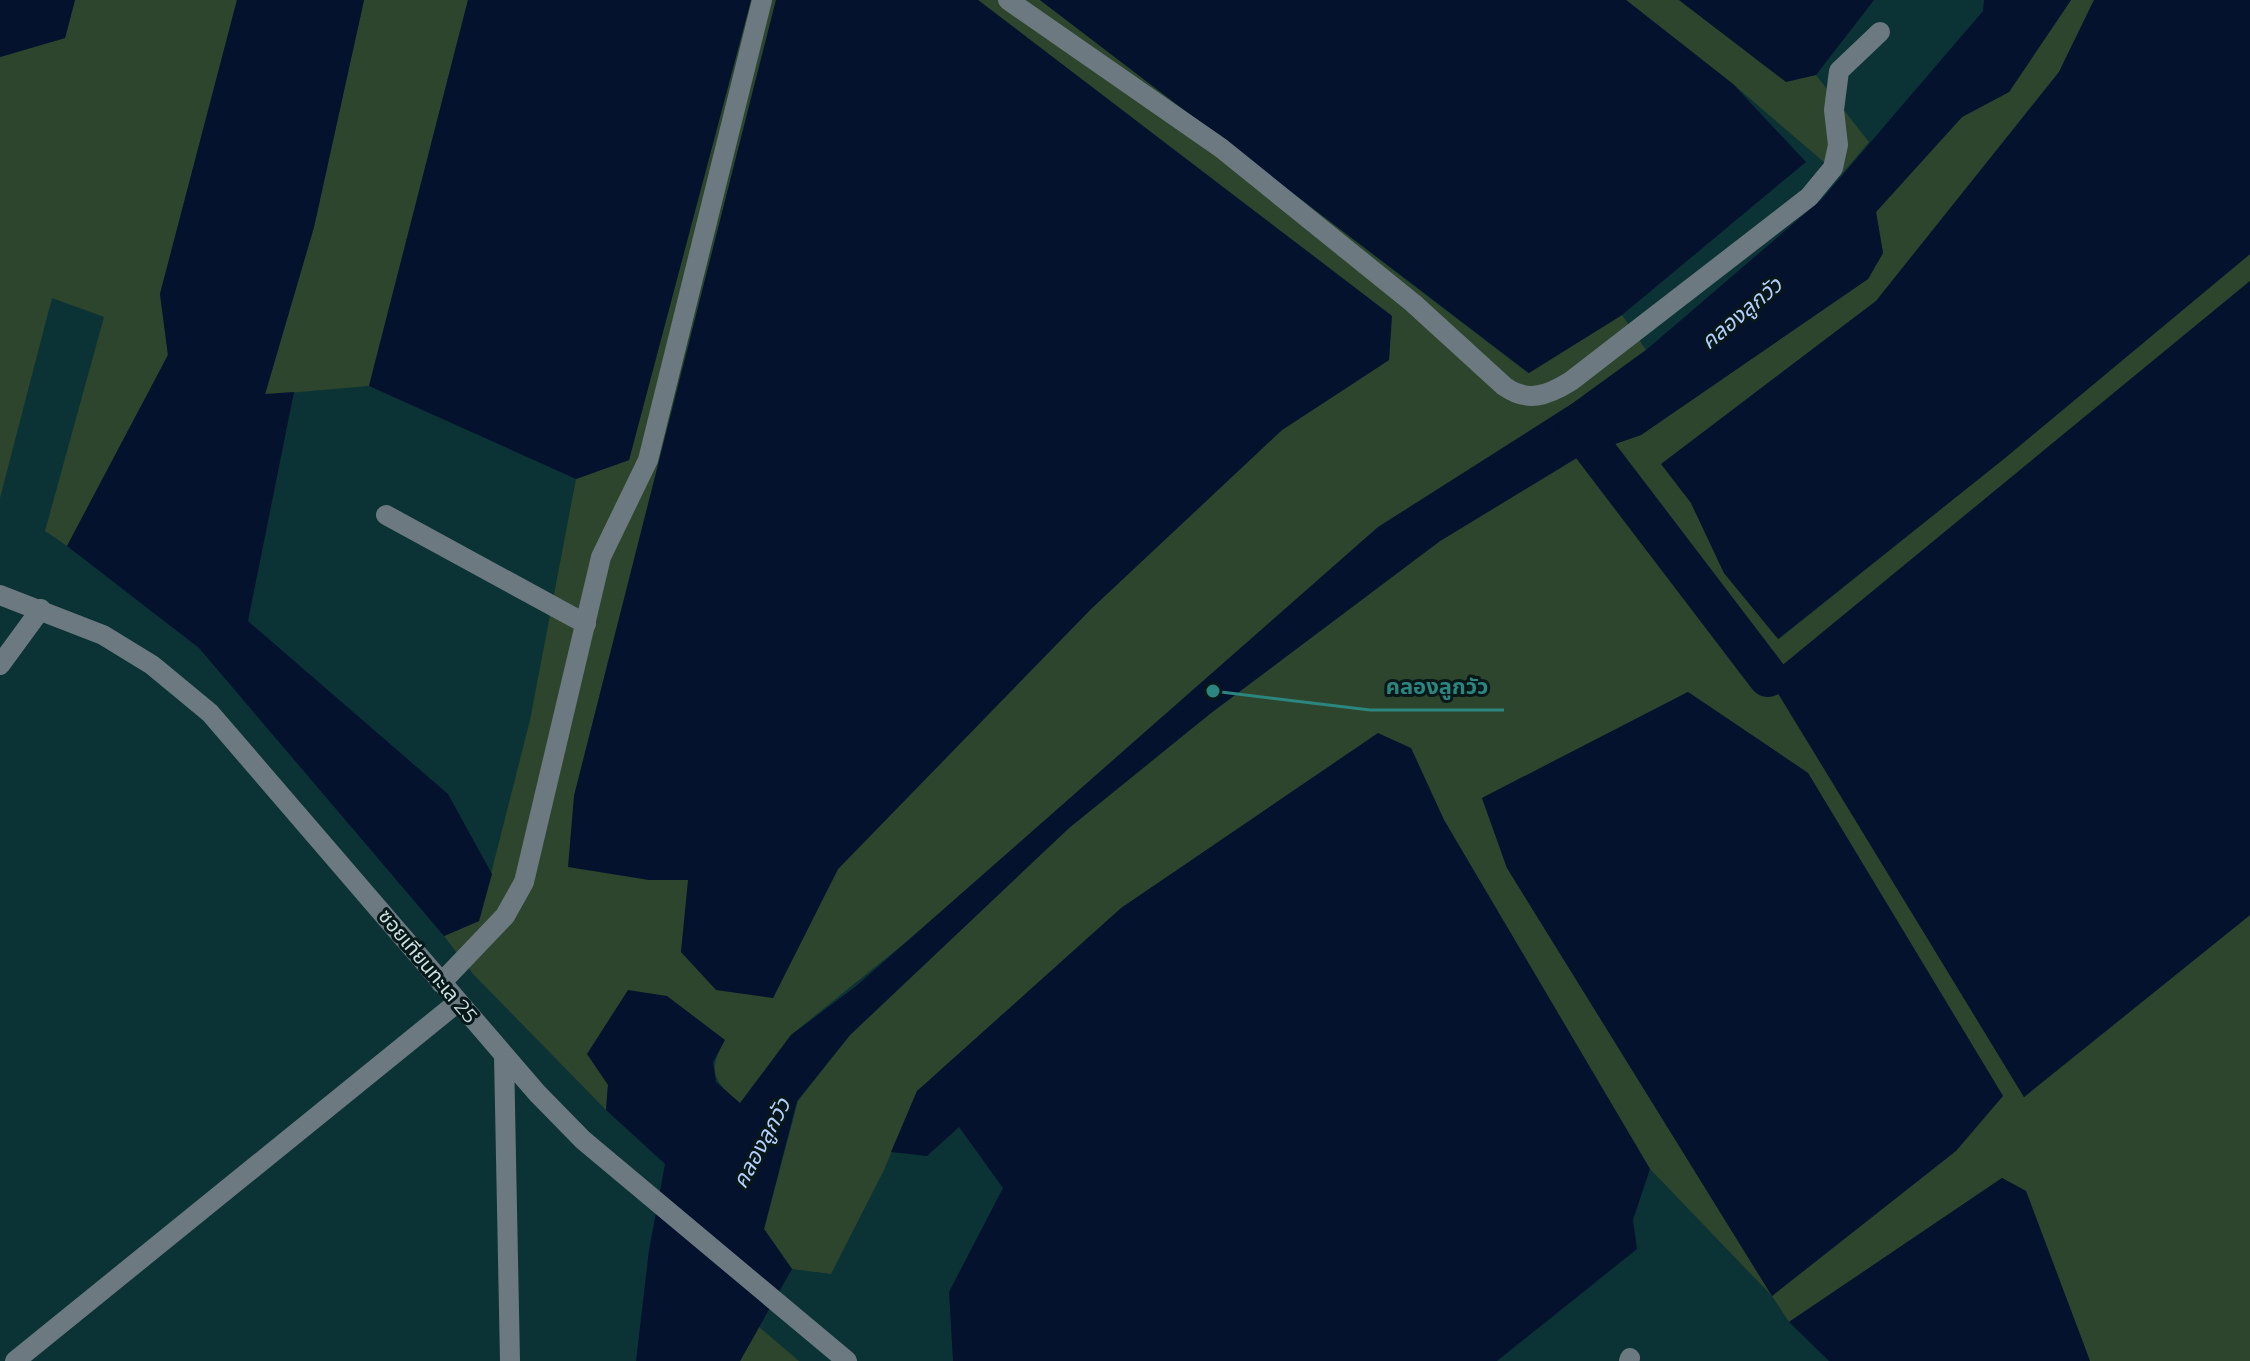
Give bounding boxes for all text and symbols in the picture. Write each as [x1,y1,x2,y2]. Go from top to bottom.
water label: คลองลูกวัว [1695,271,1788,355]
callout: คลองลูกวัว [1370,664,1504,710]
text: คลองลูกวัว [1386,673,1488,700]
street label: ซอยเทียนทะเล 25 [374,904,482,1028]
water label: คลองลูกวัว [727,1093,797,1193]

